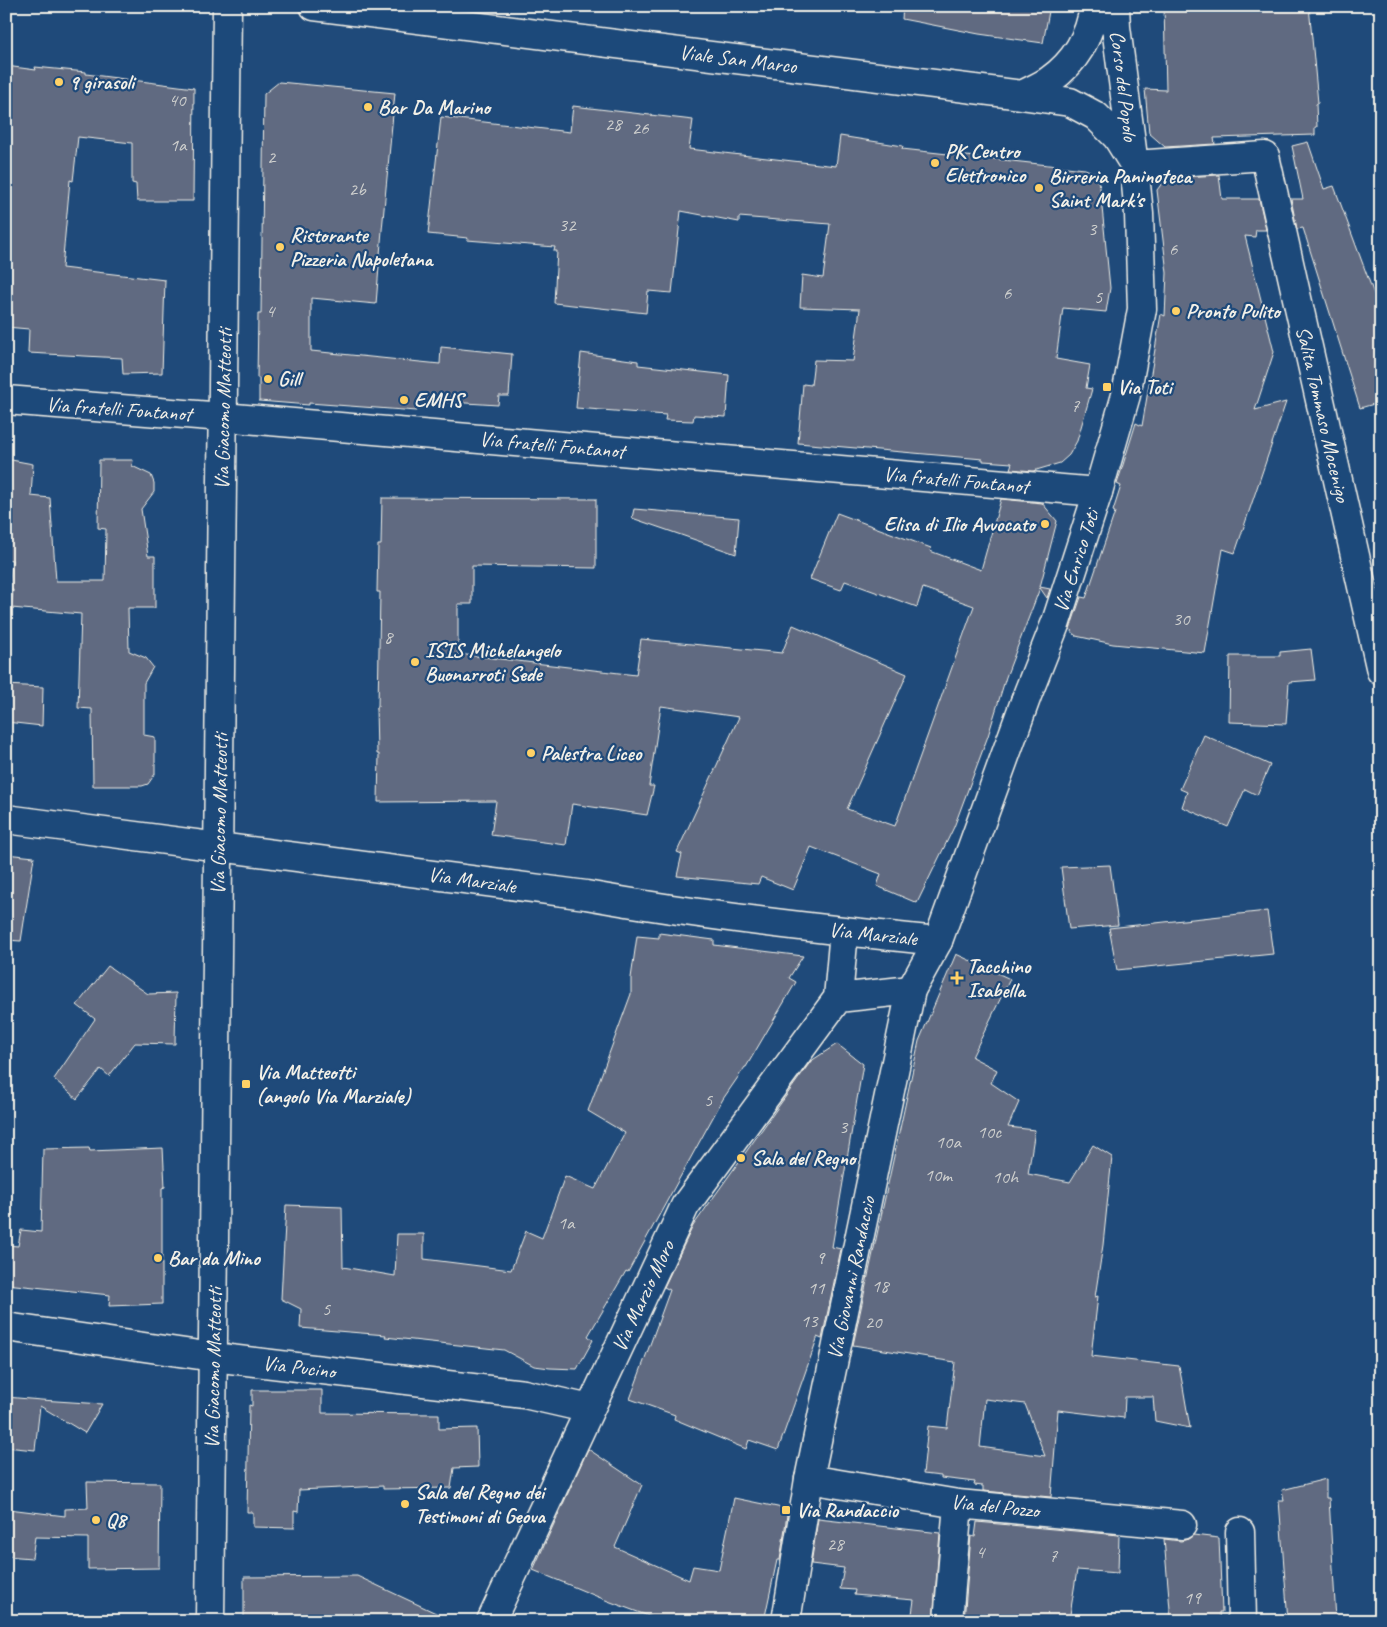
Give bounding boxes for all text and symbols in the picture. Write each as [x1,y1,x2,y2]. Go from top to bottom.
street label: Corso del Popolo [1104,29,1144,144]
street label: Viale San Marco [678,39,800,79]
place label: 9 girasoli [69,69,137,95]
marker: 9 girasoli [53,76,65,88]
house number: 40 [168,88,187,112]
place label: Bar Da Marino [378,94,493,120]
marker: Bar Da Marino [362,101,374,113]
house number: 28 [604,112,624,136]
house number: 26 [631,116,650,140]
house number: 1a [170,133,188,157]
place label: PK Centro Elettronico [945,138,1027,188]
house number: 2 [267,145,277,169]
marker: PK Centro Elettronico [929,157,941,169]
place label: Birreria Paninoteca Saint Mark's [1049,163,1194,213]
house number: 2b [349,177,367,201]
marker: Birreria Paninoteca Saint Mark's [1033,182,1045,194]
house number: 32 [558,213,577,237]
house number: 3 [1088,217,1098,241]
place label: Ristorante Pizzeria Napoletana [290,222,435,272]
house number: 6 [1169,237,1179,261]
marker: Ristorante Pizzeria Napoletana [274,241,286,253]
house number: 6 [1003,281,1013,305]
house number: 5 [1094,285,1104,309]
place label: Pronto Pulito [1186,298,1282,324]
house number: 4 [266,299,277,323]
marker: Pronto Pulito [1170,305,1182,317]
street label: Salita Tommaso Mocenigo [1290,324,1356,506]
street label: Via Giacomo Matteotti [209,325,237,490]
place label: Gill [278,366,304,392]
marker: Gill [262,373,274,385]
place label: Via Toti [1117,374,1174,400]
marker: Via Toti [1101,381,1113,393]
place label: EMHS [414,387,467,413]
street label: Via fratelli Fontanot [45,391,196,427]
marker: EMHS [398,394,410,406]
house number: 7 [1071,394,1081,418]
street label: Via fratelli Fontanot [478,426,629,465]
street label: Via fratelli Fontanot [882,461,1033,500]
street label: Via Enrico Toti [1047,504,1106,616]
place label: Elisa di Ilio Avvocato [884,511,1037,537]
marker: Elisa di Ilio Avvocato [1039,518,1051,530]
house number: 30 [1172,607,1191,631]
house number: 8 [384,625,395,649]
place label: ISIS Michelangelo Buonarroti Sede [425,637,563,687]
marker: ISIS Michelangelo Buonarroti Sede [409,656,421,668]
street label: Via Giacomo Matteotti [205,730,233,895]
place label: Palestra Liceo [541,740,643,766]
marker: Palestra Liceo [525,747,537,759]
street label: Via Marziale [426,861,519,899]
street label: Via Marziale [828,916,919,952]
place label: Tacchino Isabella [967,953,1032,1003]
marker: Tacchino Isabella [951,972,963,984]
place label: Via Matteotti (angolo Via Marziale) [256,1059,412,1109]
marker: Via Matteotti (angolo Via Marziale) [240,1078,252,1090]
house number: 5 [704,1088,714,1112]
house number: 3 [839,1115,849,1139]
house number: 10c [977,1120,1002,1144]
house number: 10a [935,1130,962,1154]
place label: Sala del Regno [751,1145,858,1171]
marker: Sala del Regno [735,1152,747,1164]
house number: 10m [924,1163,954,1187]
house number: 10h [992,1165,1019,1189]
street label: Via Giovanni Randaccio [821,1193,881,1362]
house number: 1a [558,1211,576,1235]
street label: Via Marzio Moro [606,1235,681,1356]
place label: Bar da Mino [168,1245,261,1271]
house number: 9 [816,1246,826,1270]
marker: Bar da Mino [152,1252,164,1264]
house number: 18 [871,1274,891,1298]
house number: 11 [807,1276,826,1300]
street label: Via Giacomo Matteotti [199,1284,227,1449]
house number: 5 [322,1297,332,1321]
house number: 13 [800,1309,819,1333]
house number: 20 [864,1310,883,1334]
street label: Via Pucino [261,1350,339,1385]
place label: Sala del Regno dei Testimoni di Geova [415,1479,547,1529]
street label: Via del Pozzo [950,1488,1043,1524]
place label: Via Randaccio [796,1497,900,1523]
marker: Sala del Regno dei Testimoni di Geova [399,1498,411,1510]
marker: Via Randaccio [780,1504,792,1516]
place label: Q8 [106,1507,128,1533]
marker: Q8 [90,1514,102,1526]
house number: 28 [826,1532,846,1556]
house number: 4 [976,1540,987,1564]
house number: 7 [1049,1544,1059,1568]
house number: 19 [1183,1586,1202,1610]

